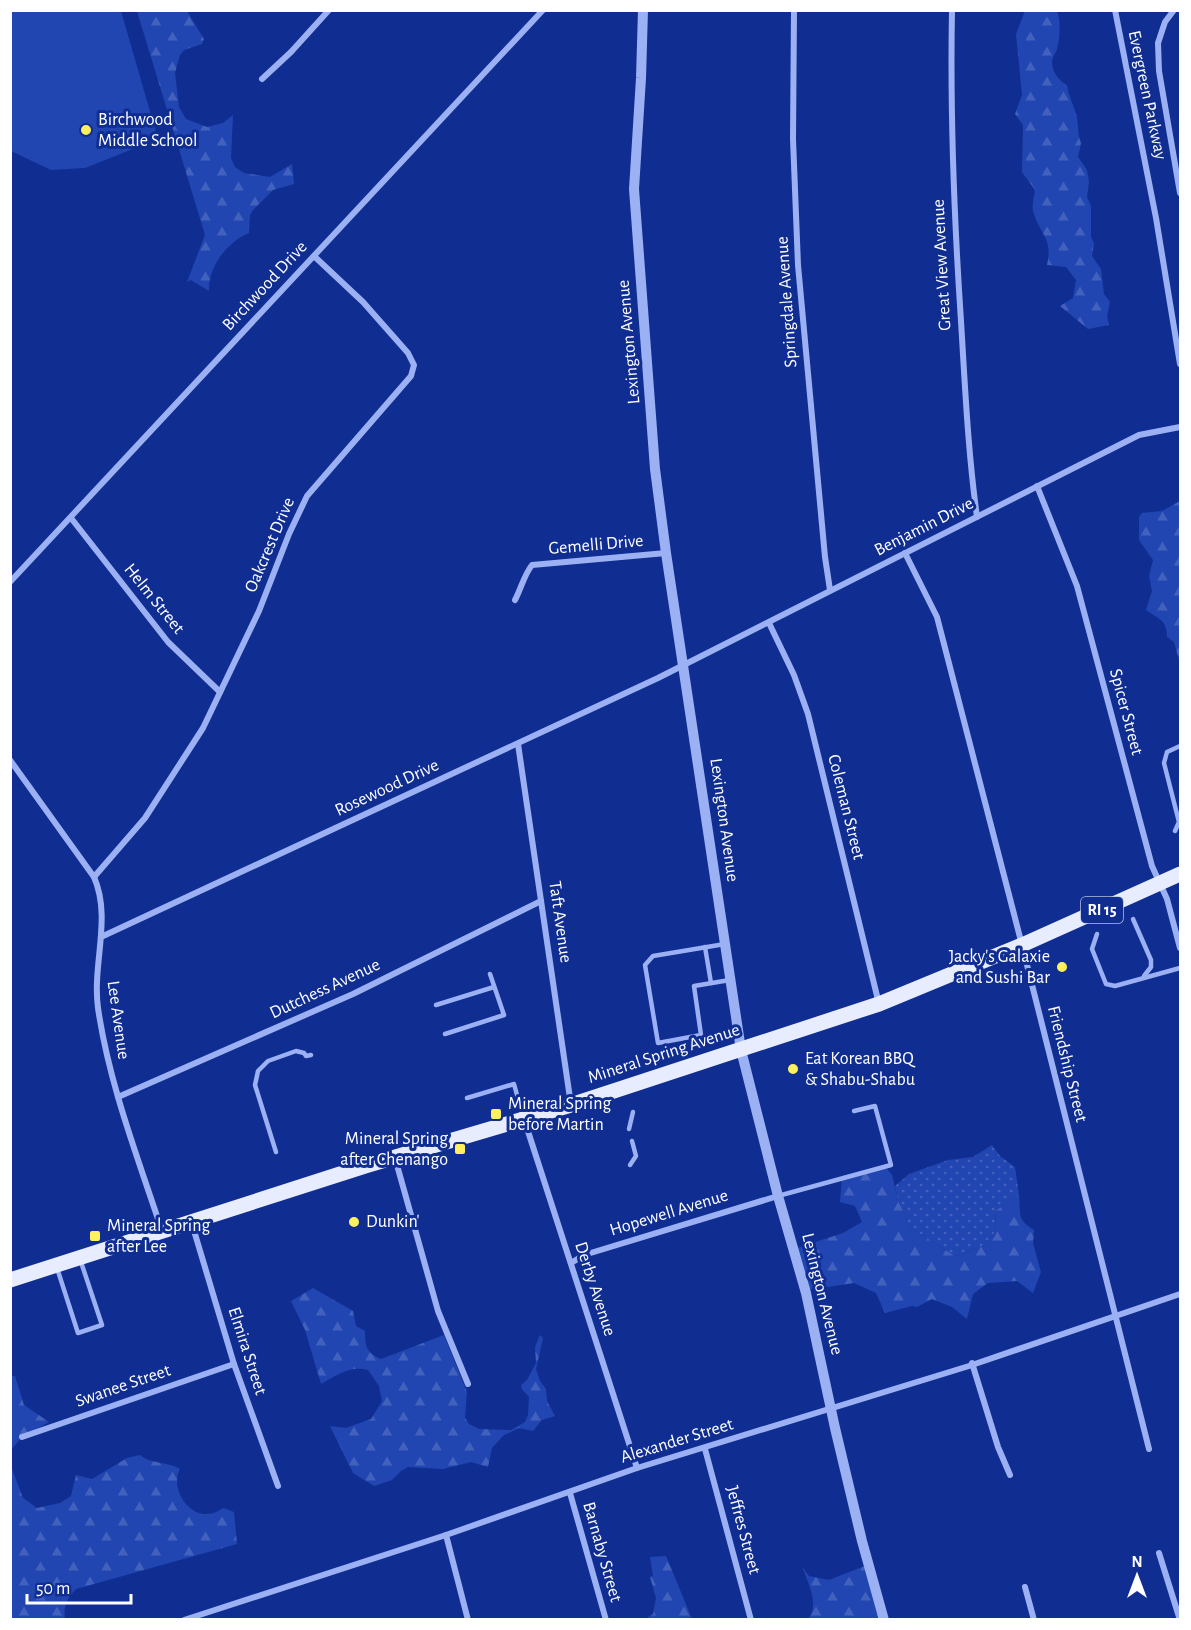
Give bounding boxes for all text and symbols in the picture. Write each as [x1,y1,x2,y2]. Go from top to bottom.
street label: Evergreen Parkway [1125,29,1170,162]
place label: Birchwood Middle School [98,111,197,150]
marker: Birchwood Middle School [79,123,93,137]
street label: Great View Avenue [930,199,954,331]
street label: Springdale Avenue [773,236,801,368]
street label: Birchwood Drive [219,238,311,334]
street label: Lexington Avenue [615,279,643,405]
street label: Benjamin Drive [872,494,976,560]
street label: Oakcrest Drive [242,495,298,595]
street label: Gemelli Drive [548,532,644,558]
street label: Helm Street [120,561,188,638]
street label: Spicer Street [1106,667,1146,757]
street label: Coleman Street [824,753,868,862]
street label: Rosewood Drive [332,756,442,820]
street label: Lexington Avenue [706,757,742,883]
street label: Taft Avenue [545,880,575,964]
road number: RI 15 [1081,897,1123,923]
place label: Jacky's Galaxie and Sushi Bar [949,948,1050,987]
street label: Dutchess Avenue [267,956,383,1022]
marker: Jacky's Galaxie and Sushi Bar [1055,960,1069,974]
street label: Lee Avenue [104,979,132,1061]
street label: Friendship Street [1044,1004,1090,1124]
street label: Mineral Spring Avenue [586,1021,742,1087]
place label: Eat Korean BBQ & Shabu-Shabu [805,1050,916,1089]
marker: Eat Korean BBQ & Shabu-Shabu [786,1062,800,1076]
place label: Mineral Spring before Martin [508,1095,611,1134]
marker: Mineral Spring before Martin [489,1107,503,1121]
place label: Mineral Spring after Chenango [340,1130,448,1169]
marker: Mineral Spring after Chenango [453,1142,467,1156]
street label: Hopewell Avenue [608,1186,730,1240]
place label: Dunkin' [366,1213,420,1231]
marker: Dunkin' [347,1215,361,1229]
place label: Mineral Spring after Lee [107,1217,210,1256]
marker: Mineral Spring after Lee [88,1229,102,1243]
street label: Lexington Avenue [798,1231,846,1357]
street label: Derby Avenue [571,1240,619,1338]
street label: Elmira Street [224,1305,270,1397]
street label: Swanee Street [73,1361,173,1411]
street label: Alexander Street [619,1415,736,1467]
street label: Jeffres Street [723,1484,763,1576]
street label: Barnaby Street [579,1500,625,1604]
north arrow [1107,1546,1167,1606]
text: N [1131,1554,1143,1570]
scale bar [27,1567,130,1605]
text: 50 m [36,1580,70,1598]

